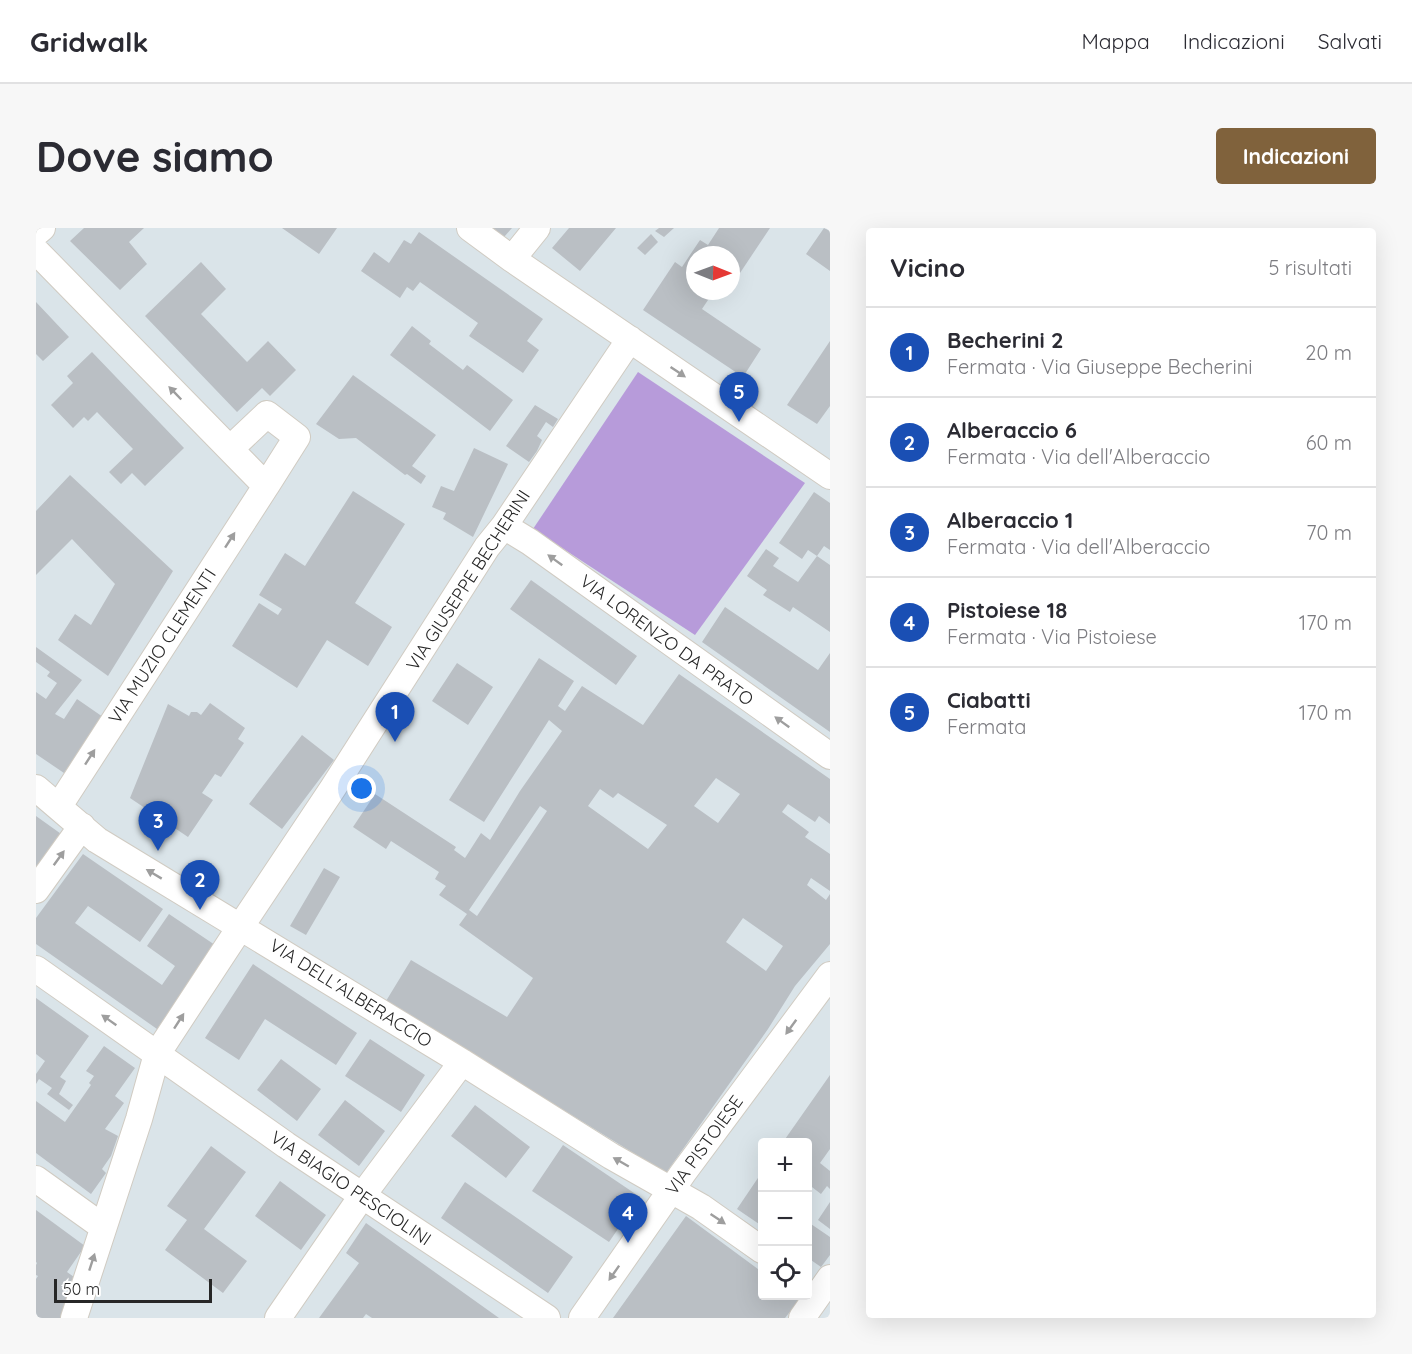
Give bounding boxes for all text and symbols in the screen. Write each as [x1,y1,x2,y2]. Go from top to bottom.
text: Gridwalk [30,24,149,59]
text: Mappa [1081,28,1150,54]
text: Indicazioni [1183,28,1285,54]
text: Salvati [1318,28,1382,54]
button: Indicazioni [1216,128,1376,184]
text: Dove siamo [36,130,274,183]
north arrow [686,246,740,300]
text: Vicino [890,251,965,284]
text: 5 risultati [1268,255,1352,280]
text: Becherini 2 [947,326,1063,354]
text: 1 [906,340,913,365]
text: 20 m [1305,340,1352,365]
text: Fermata · Via Giuseppe Becherini [947,354,1253,379]
one-way arrow [670,366,686,377]
pin: 5 [720,372,758,422]
one-way arrow [169,386,183,400]
text: Alberaccio 6 [947,416,1077,444]
text: 2 [904,430,915,455]
text: 60 m [1306,430,1352,455]
text: Fermata · Via dell'Alberaccio [947,444,1210,469]
street label: VIA GIUSEPPE BECHERINI [401,485,535,675]
text: Alberaccio 1 [947,506,1073,534]
text: 3 [904,520,915,545]
text: 70 m [1306,520,1352,545]
one-way arrow [224,533,236,549]
text: Fermata · Via dell'Alberaccio [947,534,1210,559]
one-way arrow [548,554,564,566]
street label: VIA MUZIO CLEMENTI [103,564,221,728]
street label: VIA LORENZO DA PRATO [576,569,758,711]
text: Pistoiese 18 [947,596,1067,624]
text: 4 [904,610,915,635]
text: 170 m [1299,610,1352,635]
text: Fermata · Via Pistoiese [947,624,1157,649]
text: Ciabatti [947,686,1031,714]
pin: 1 [376,692,414,742]
text: 5 [904,700,915,725]
text: 170 m [1299,700,1352,725]
text: Fermata [947,714,1026,739]
one-way arrow [775,716,791,728]
one-way arrow [85,749,96,765]
your location [347,774,376,803]
pin: 3 [138,802,178,851]
one-way arrow [53,851,65,867]
pin: 2 [180,860,220,910]
one-way arrow [146,868,162,879]
street label: VIA DELL'ALBERACCIO [265,934,437,1052]
one-way arrow [173,1013,184,1029]
one-way arrow [101,1015,117,1027]
one-way arrow [785,1020,797,1035]
street label: VIA PISTOIESE [660,1091,748,1199]
street label: VIA BIAGIO PESCIOLINI [266,1126,436,1250]
map controls [758,1138,812,1300]
button: + [758,1138,812,1192]
one-way arrow [613,1156,629,1167]
button: − [758,1192,812,1246]
pin: 4 [608,1194,648,1243]
one-way arrow [709,1213,725,1225]
button: locate [758,1246,812,1300]
one-way arrow [88,1253,97,1271]
one-way arrow [608,1266,620,1281]
scale bar [54,1276,212,1304]
text: 50 m [63,1279,100,1299]

